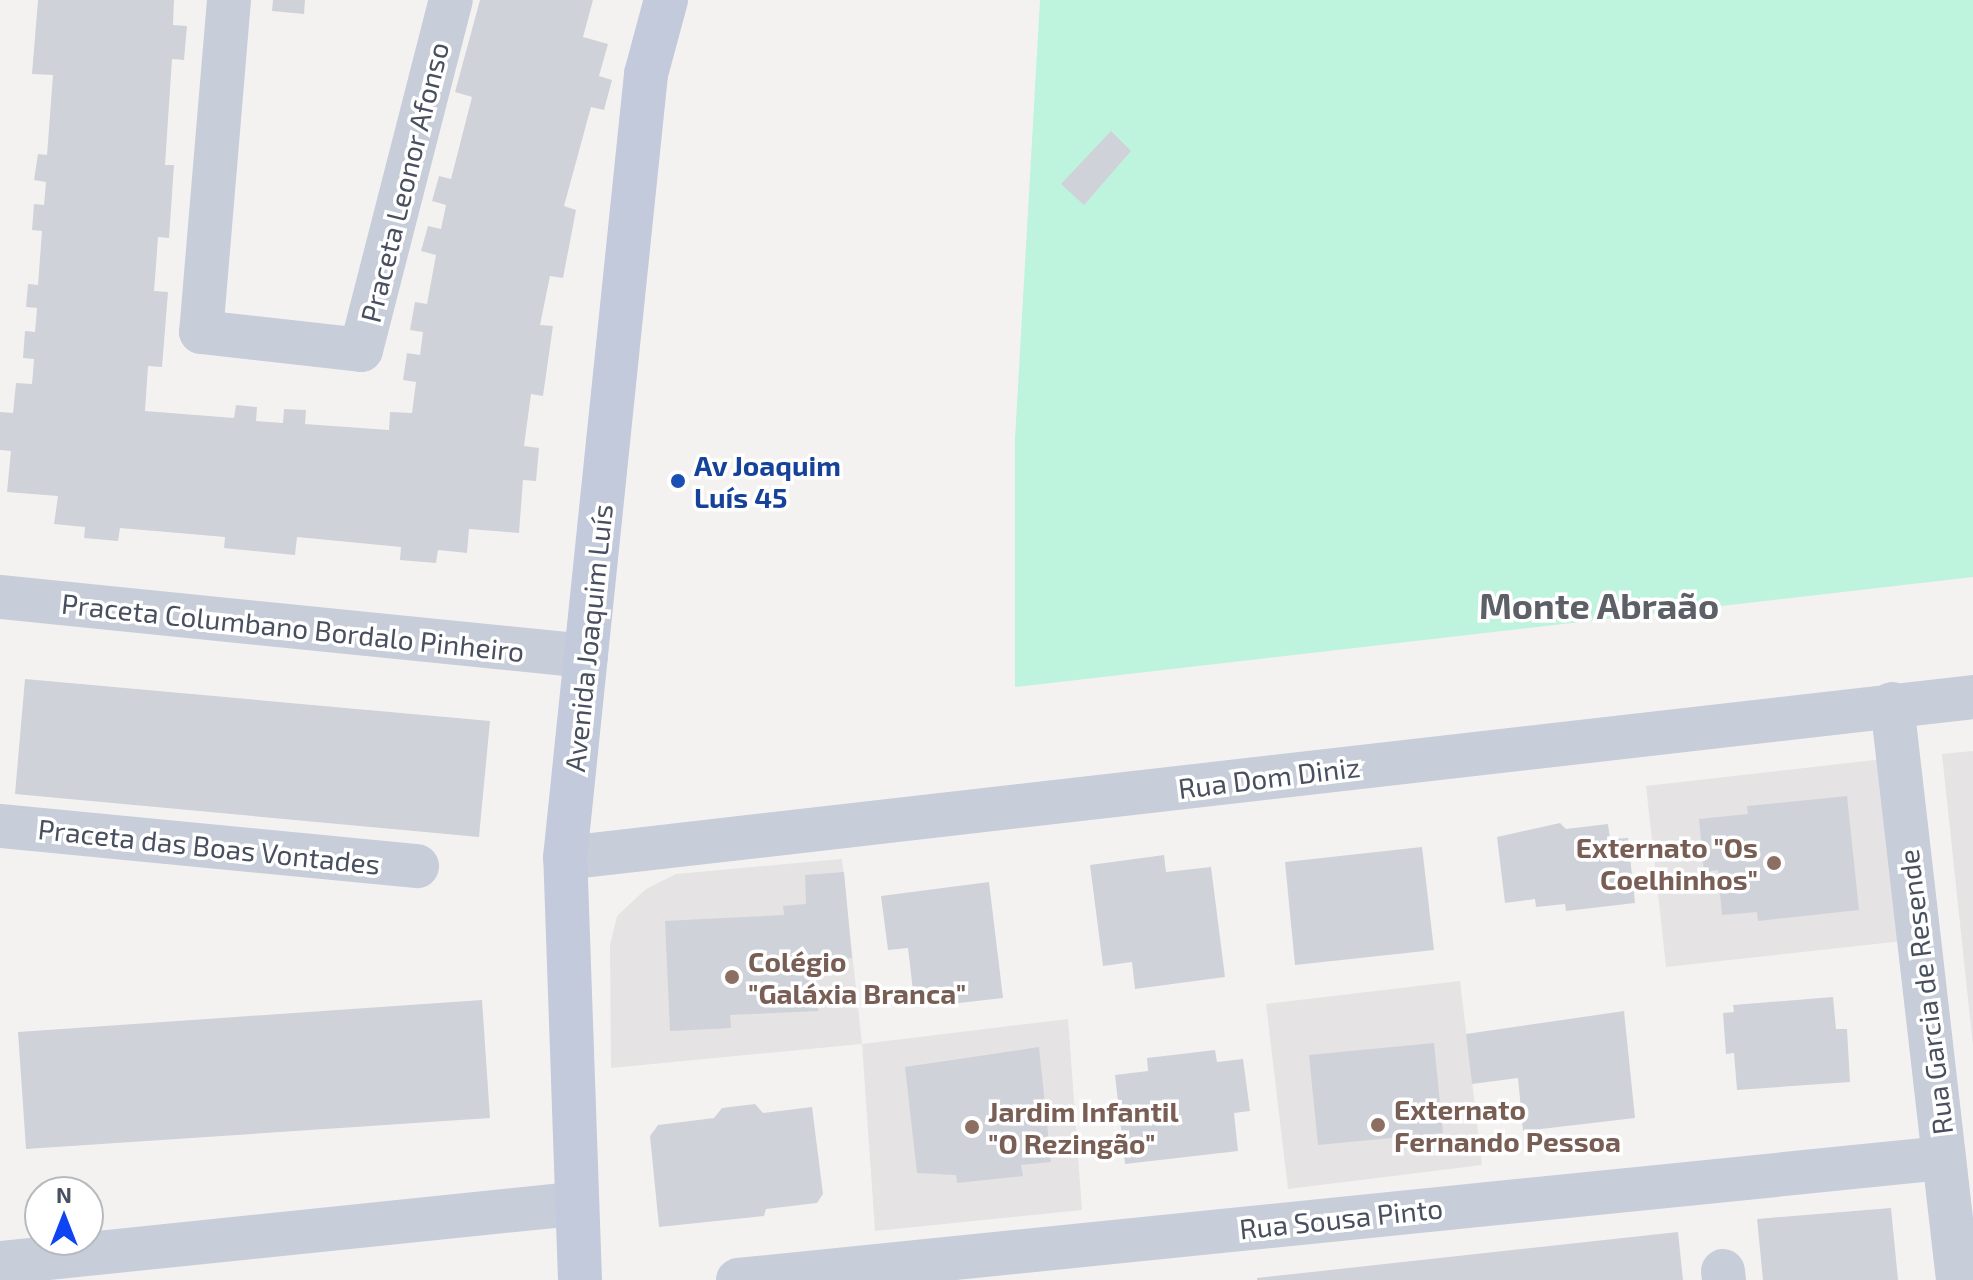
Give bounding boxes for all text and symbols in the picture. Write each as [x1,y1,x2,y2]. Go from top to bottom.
street label: Praceta Leonor Afonso [353,38,455,326]
place label: Av Joaquim Luís 45 [694,448,842,514]
marker: Av Joaquim Luís 45 [669,472,687,490]
street label: Avenida Joaquim Luís [557,502,619,774]
district label: Monte Abraão [1478,583,1720,627]
street label: Praceta Columbano Bordalo Pinheiro [60,586,526,668]
street label: Rua Dom Diniz [1176,749,1362,805]
street label: Praceta das Boas Vontades [36,811,382,881]
place label: Externato "Os Coelhinhos" [1575,830,1758,896]
street label: Rua Garcia de Resende [1891,847,1959,1137]
marker: Externato "Os Coelhinhos" [1765,854,1783,872]
place label: Colégio "Galáxia Branca" [748,944,966,1010]
marker: Colégio "Galáxia Branca" [723,968,741,986]
place label: Externato Fernando Pessoa [1394,1092,1621,1158]
place label: Jardim Infantil "O Rezingão" [988,1094,1179,1160]
marker: Externato Fernando Pessoa [1369,1116,1387,1134]
marker: Jardim Infantil "O Rezingão" [963,1118,981,1136]
north arrow [24,1176,104,1256]
text: N [56,1181,72,1207]
street label: Rua Sousa Pinto [1238,1191,1444,1245]

